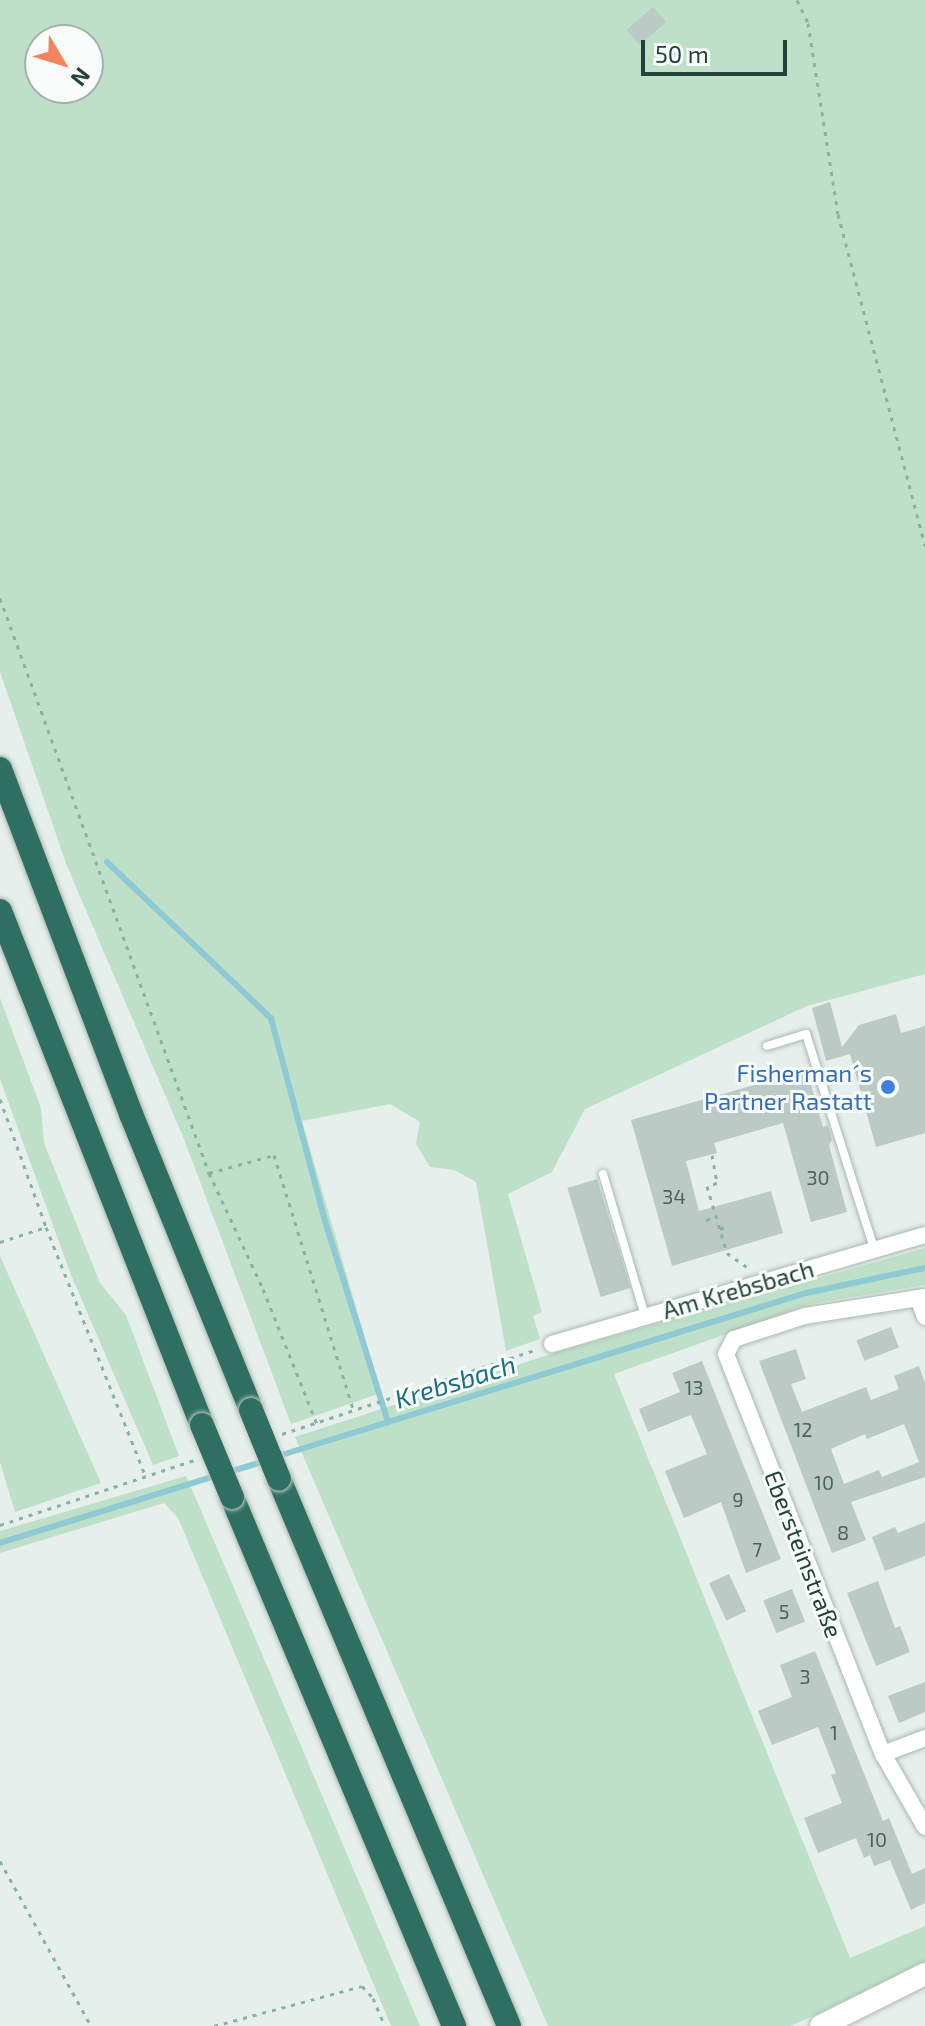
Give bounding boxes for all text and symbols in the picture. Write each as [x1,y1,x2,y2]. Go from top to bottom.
north arrow [24,24,104,104]
scale bar [645,24,791,74]
text: 50 m [655,39,709,68]
text: N [66,63,96,92]
place label: Fisherman´s Partner Rastatt [703,1059,872,1115]
marker: Fisherman´s Partner Rastatt [879,1078,897,1096]
house number: 30 [806,1165,830,1189]
house number: 34 [662,1184,686,1208]
street label: Am Krebsbach [659,1254,817,1324]
water label: Krebsbach [391,1348,519,1414]
house number: 13 [684,1375,704,1399]
house number: 12 [793,1417,813,1441]
street label: Ebersteinstraße [759,1466,849,1642]
house number: 10 [814,1470,834,1494]
house number: 9 [732,1487,744,1511]
house number: 8 [837,1520,849,1544]
house number: 7 [752,1537,762,1561]
house number: 5 [779,1599,789,1623]
house number: 3 [799,1664,811,1688]
house number: 1 [830,1720,838,1744]
house number: 10 [867,1827,887,1851]

